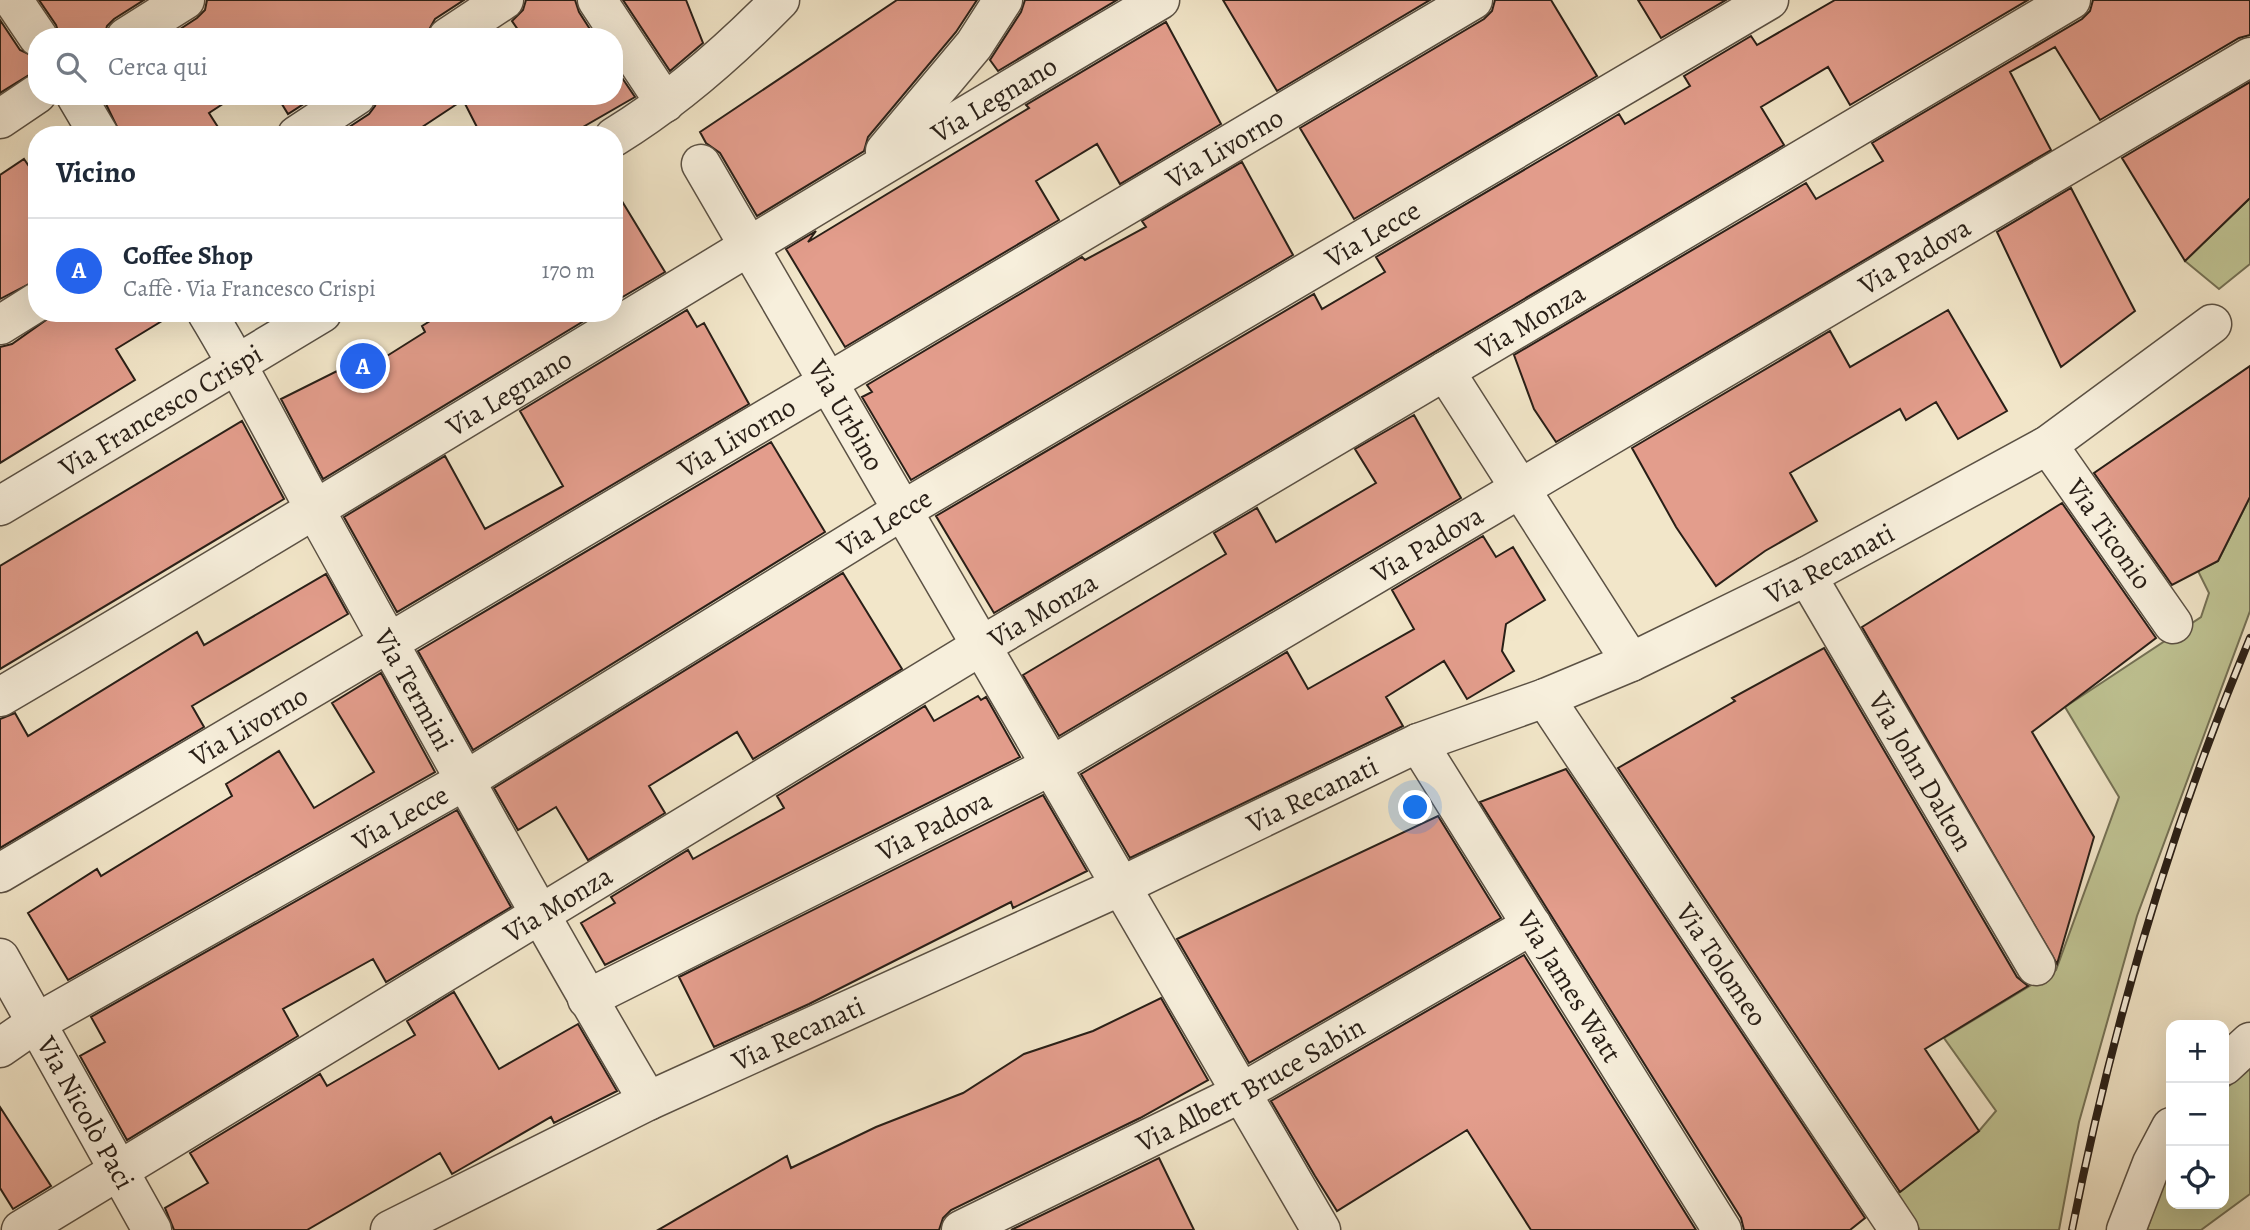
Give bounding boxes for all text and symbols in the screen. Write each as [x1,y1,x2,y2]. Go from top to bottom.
search box [28,28,623,105]
street label: Via Legnano [923,47,1064,153]
icon: search [52,48,90,86]
text: Cerca qui [108,49,208,84]
street label: Via Livorno [1158,99,1291,198]
text: Vicino [56,152,136,192]
street label: Via Lecce [1317,192,1428,278]
street label: Via Padova [1851,209,1978,305]
text: Coffee Shop [123,238,253,273]
text: A [72,255,86,286]
text: 170 m [542,255,595,286]
text: Caffè · Via Francesco Crispi [123,273,376,304]
street label: Via Monza [1468,274,1592,369]
street label: Via Francesco Crispi [51,335,270,487]
pin: A [340,340,386,392]
street label: Via Legnano [438,340,579,446]
street label: Via Urbino [798,352,893,478]
street label: Via Livorno [670,388,803,488]
street label: Via Ticonio [2056,470,2161,597]
street label: Via Lecce [829,479,939,567]
street label: Via Padova [1364,497,1491,593]
street label: Via Recanati [1758,514,1901,614]
street label: Via Monza [980,563,1105,658]
street label: Via Termini [364,621,463,758]
street label: Via Livorno [182,677,315,777]
street label: Via John Dalton [1858,684,1982,858]
street label: Via Recanati [1240,747,1384,843]
street label: Via Lecce [345,776,455,861]
street label: Via Padova [869,781,998,871]
your location [1398,790,1432,824]
street label: Via Monza [496,857,620,953]
street label: Via Tolomeo [1666,895,1776,1034]
street label: Via James Watt [1507,903,1631,1070]
street label: Via Recanati [725,987,871,1081]
street label: Via Albert Bruce Sabin [1129,1008,1372,1162]
map controls [2166,1020,2229,1209]
button: + [2166,1020,2229,1083]
street label: Via Nicolò Paci [27,1029,143,1196]
button: − [2166,1083,2229,1146]
button: locate [2166,1146,2229,1209]

